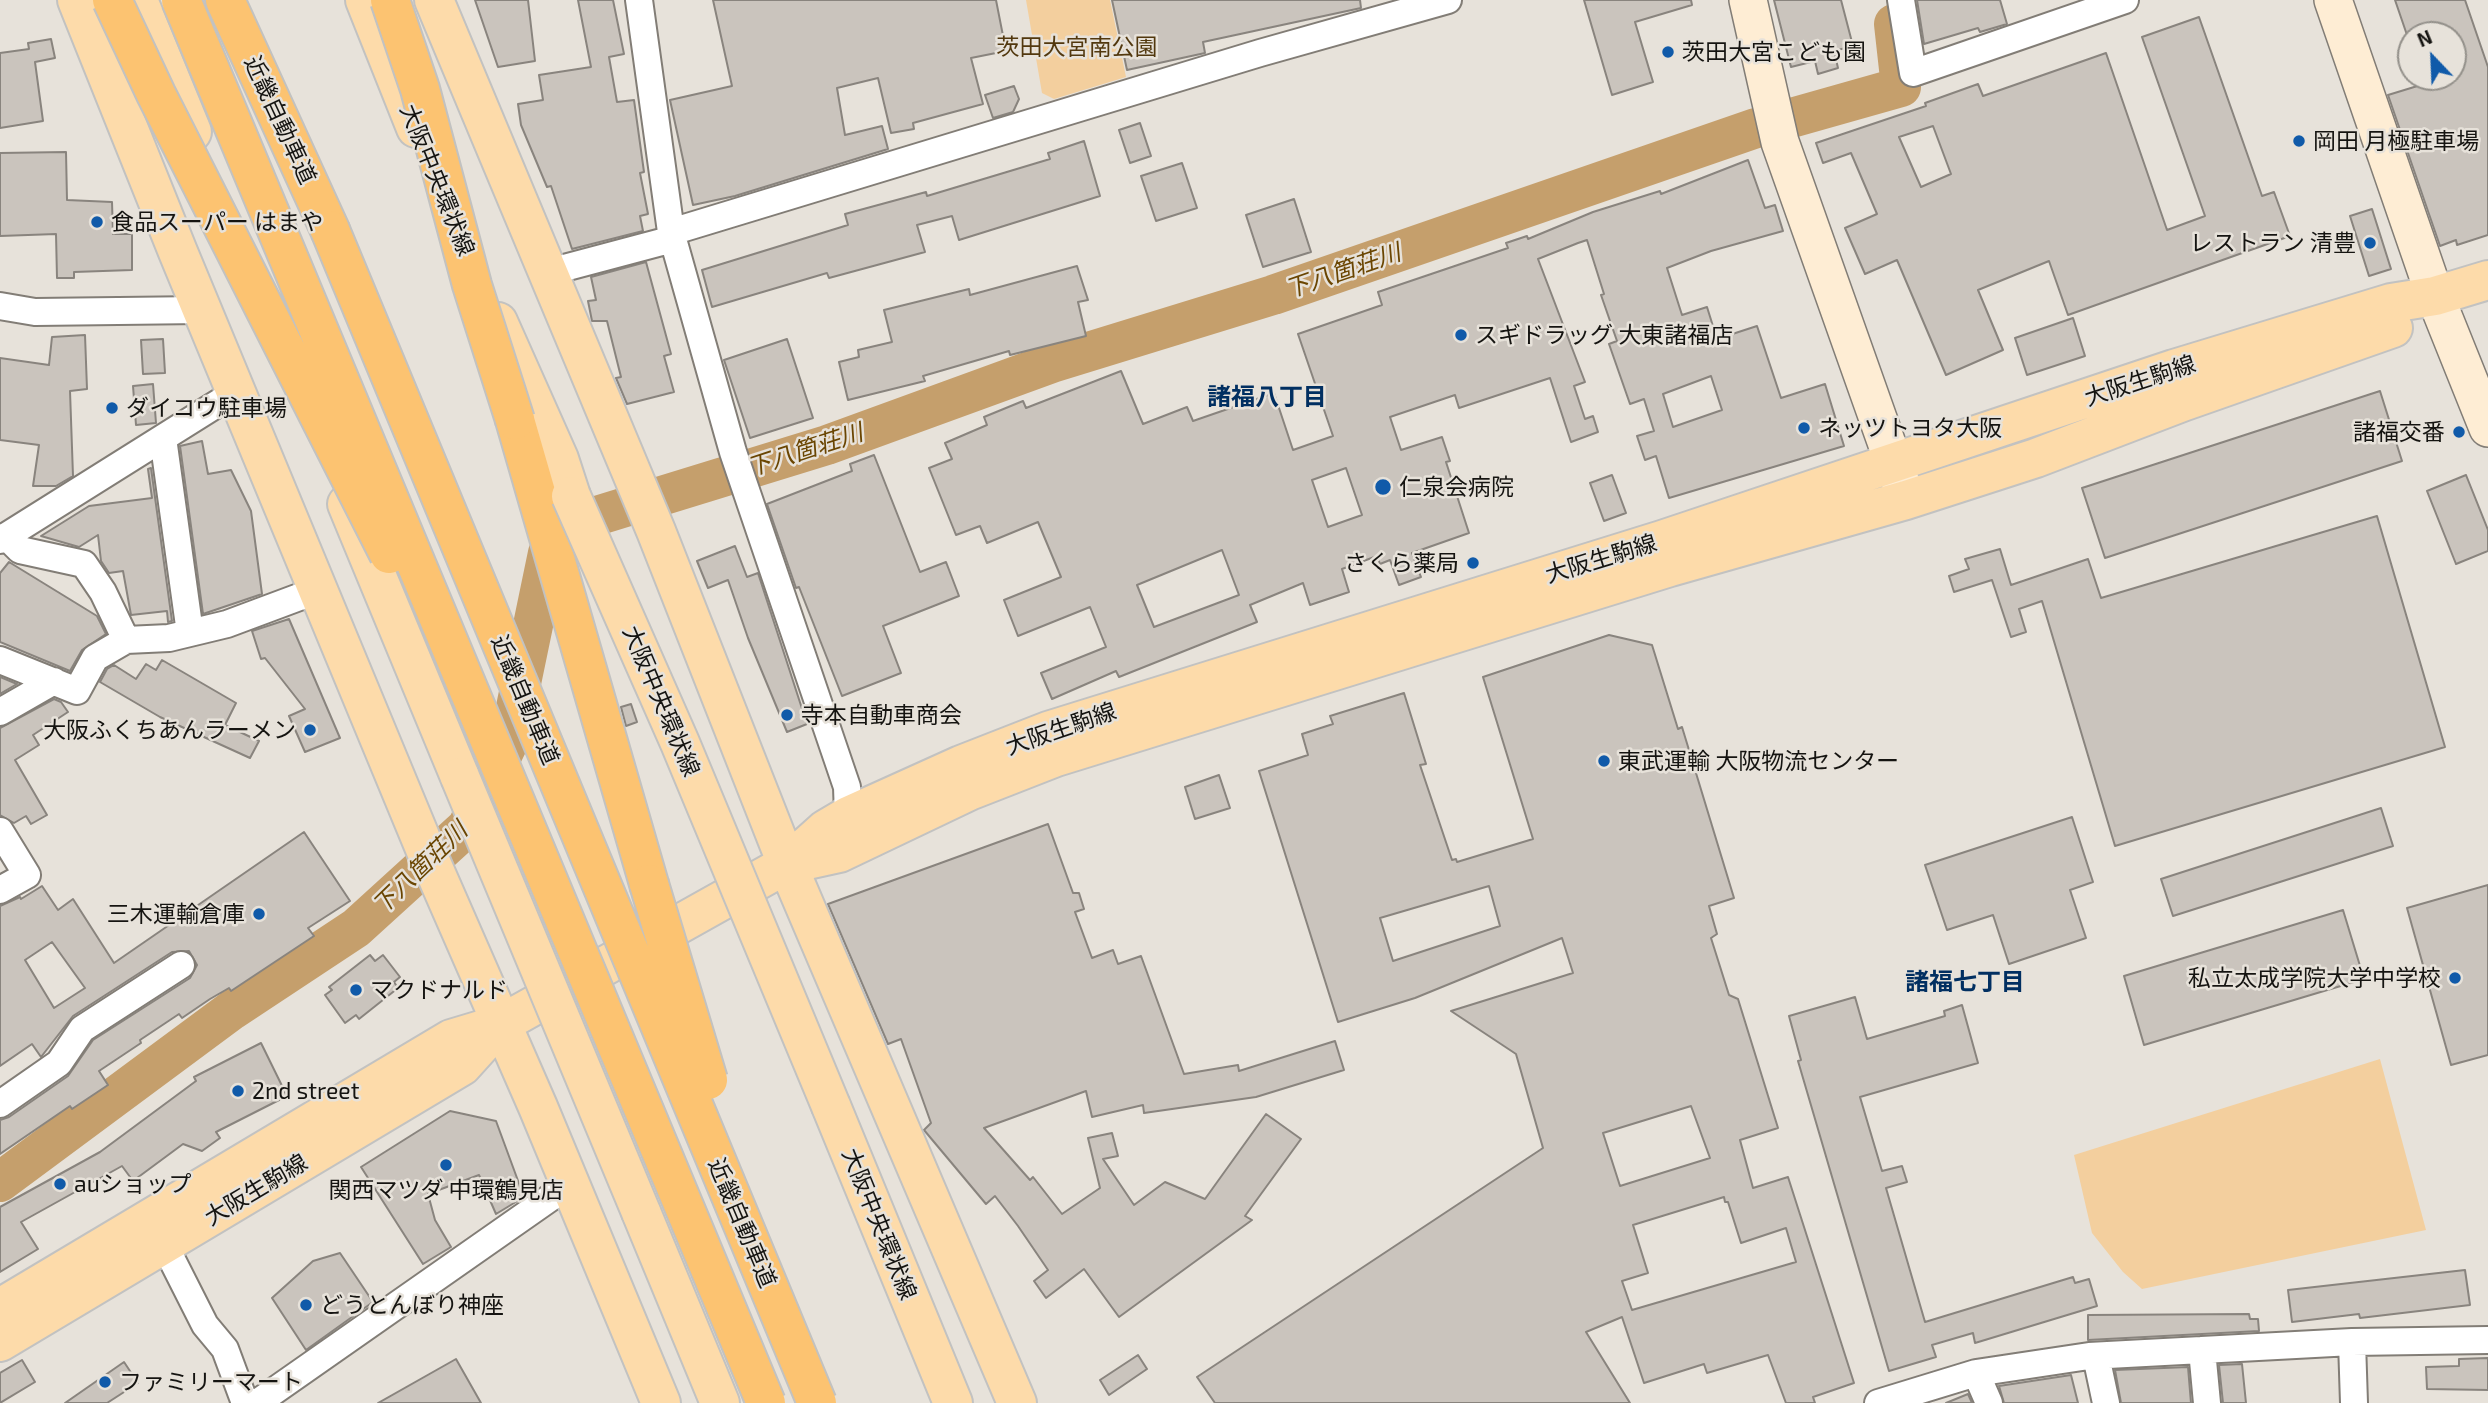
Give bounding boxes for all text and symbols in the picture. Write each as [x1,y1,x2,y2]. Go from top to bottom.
north arrow [2397,21,2467,91]
text: N [2414,25,2435,51]
park label: 茨田大宮南公園 [997,33,1157,61]
place label: 茨田大宮こども園 [1682,38,1866,66]
marker: 茨田大宮こども園 [1660,44,1676,60]
street label: 近畿自動車道 [238,52,322,188]
street label: 大阪中央環状線 [394,100,480,260]
place label: 岡田 月極駐車場 [2313,127,2479,155]
marker: 岡田 月極駐車場 [2291,133,2307,149]
place label: 食品スーパー はまや [111,208,323,236]
marker: 食品スーパー はまや [89,214,105,230]
place label: レストラン 清豊 [2190,229,2356,257]
marker: レストラン 清豊 [2362,235,2378,251]
water label: 下八箇荘川 [1282,238,1404,304]
place label: スギドラッグ 大東諸福店 [1475,321,1733,349]
marker: スギドラッグ 大東諸福店 [1453,327,1469,343]
street label: 大阪生駒線 [2081,350,2199,412]
district label: 諸福八丁目 [1207,383,1327,411]
place label: ダイコウ駐車場 [126,394,287,422]
marker: ダイコウ駐車場 [104,400,120,416]
place label: ネッツトヨタ大阪 [1818,414,2002,442]
water label: 下八箇荘川 [743,418,867,482]
place label: 諸福交番 [2353,418,2445,446]
marker: ネッツトヨタ大阪 [1796,420,1812,436]
marker: 諸福交番 [2451,424,2467,440]
place label: 仁泉会病院 [1399,473,1514,501]
marker: 仁泉会病院 [1373,477,1393,497]
street label: 大阪生駒線 [1542,529,1660,589]
place label: さくら薬局 [1344,549,1459,577]
marker: さくら薬局 [1465,555,1481,571]
street label: 大阪中央環状線 [617,622,705,780]
street label: 近畿自動車道 [485,631,565,769]
street label: 大阪生駒線 [1002,697,1120,761]
place label: 寺本自動車商会 [801,701,962,729]
marker: 寺本自動車商会 [779,707,795,723]
place label: 大阪ふくちあんラーメン [43,716,296,744]
marker: 大阪ふくちあんラーメン [302,722,318,738]
place label: 東武運輸 大阪物流センター [1618,747,1899,775]
marker: 東武運輸 大阪物流センター [1596,753,1612,769]
water label: 下八箇荘川 [367,816,473,920]
place label: 三木運輸倉庫 [107,900,245,928]
marker: 三木運輸倉庫 [251,906,267,922]
place label: 私立太成学院大学中学校 [2188,964,2441,992]
district label: 諸福七丁目 [1905,968,2025,996]
marker: 私立太成学院大学中学校 [2447,970,2463,986]
place label: マクドナルド [370,976,508,1004]
marker: マクドナルド [348,982,364,998]
place label: 2nd street [252,1077,359,1105]
marker: 2nd street [230,1083,246,1099]
street label: 大阪中央環状線 [836,1144,922,1304]
street label: 大阪生駒線 [200,1149,312,1231]
street label: 近畿自動車道 [702,1154,782,1292]
marker: 関西マツダ 中環鶴見店 [438,1157,454,1173]
place label: auショップ [74,1170,192,1198]
marker: auショップ [52,1176,68,1192]
place label: 関西マツダ 中環鶴見店 [328,1176,564,1204]
place label: どうとんぼり神座 [320,1291,504,1319]
marker: どうとんぼり神座 [298,1297,314,1313]
place label: ファミリーマート [119,1368,303,1396]
marker: ファミリーマート [97,1374,113,1390]

